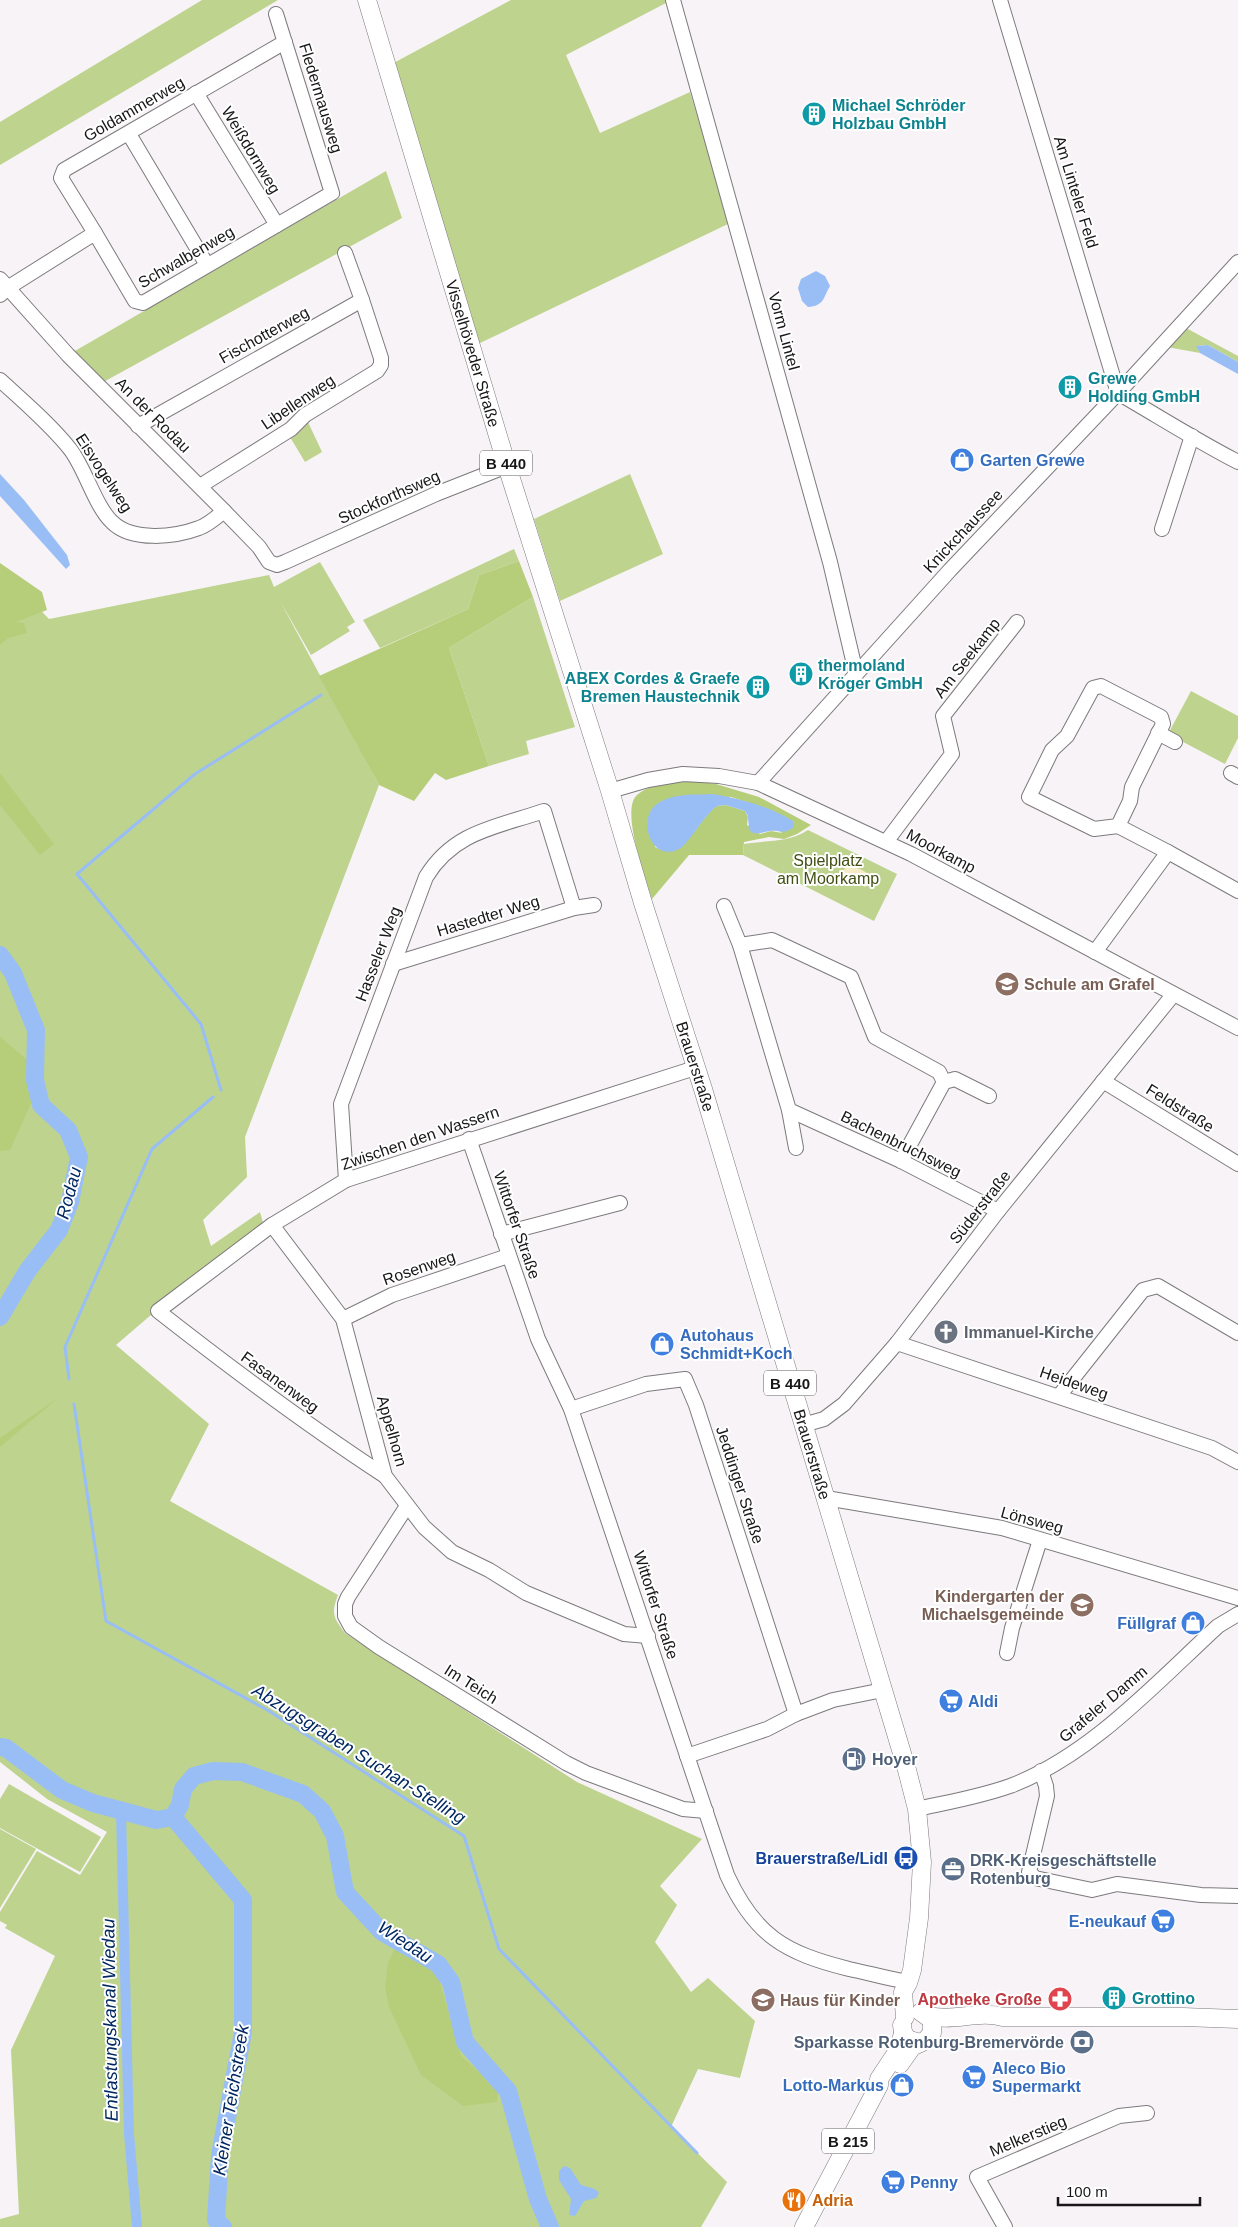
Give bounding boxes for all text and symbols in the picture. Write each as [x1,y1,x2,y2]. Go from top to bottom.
street label: Fledermausweg [296,41,346,155]
street label: Goldammerweg [81,73,187,145]
place label: Michael Schröder Holzbau GmbH [832,97,965,132]
building icon: Michael Schröder Holzbau GmbH [801,101,827,127]
street label: Weißdornweg [218,103,284,197]
street label: Am Linteler Feld [1051,134,1101,250]
street label: Schwalbenweg [135,223,237,291]
street label: Visselhöveder Straße [443,278,503,429]
street label: Vorm Lintel [765,290,803,372]
street label: Fischotterweg [216,303,312,367]
place label: Grewe Holding GmbH [1088,370,1200,405]
street label: Libellenweg [258,371,338,433]
street label: An der Rodau [112,374,194,456]
building icon: Grewe Holding GmbH [1057,374,1083,400]
street label: Eisvogelweg [72,431,136,515]
shop icon: Garten Grewe [949,447,975,473]
road number: B 440 [480,450,532,476]
place label: Garten Grewe [980,452,1085,469]
street label: Stockforthsweg [336,467,442,527]
street label: Knickchaussee [920,486,1006,576]
street label: Am Seekamp [931,615,1003,701]
place label: thermoland Kröger GmbH [818,657,923,692]
building icon: thermoland Kröger GmbH [788,661,814,687]
place label: ABEX Cordes & Graefe Bremen Haustechnik [565,670,740,705]
building icon: ABEX Cordes & Graefe Bremen Haustechnik [745,674,771,700]
street label: Moorkamp [904,826,978,876]
park label: Spielplatz am Moorkamp [777,852,879,887]
street label: Hastedter Weg [435,892,541,940]
street label: Hasseler Weg [352,904,404,1004]
school or university icon: Schule am Grafel [994,971,1020,997]
place label: Schule am Grafel [1024,976,1155,993]
street label: Brauerstraße [673,1019,718,1114]
street label: Feldstraße [1143,1081,1217,1136]
street label: Zwischen den Wassern [339,1103,501,1173]
street label: Bachenbruchsweg [838,1108,964,1180]
water label: Rodau [52,1165,86,1221]
street label: Süderstraße [946,1167,1014,1247]
street label: Wittorfer Straße [491,1169,543,1281]
street label: Rosenweg [380,1248,458,1288]
church icon: Immanuel-Kirche [933,1319,959,1345]
place label: Immanuel-Kirche [964,1324,1094,1341]
place label: Autohaus Schmidt+Koch [680,1327,792,1362]
shop icon: Autohaus Schmidt+Koch [649,1331,675,1357]
street label: Fasanenweg [238,1348,322,1416]
street label: Heideweg [1038,1363,1110,1403]
road number: B 440 [764,1370,816,1396]
street label: Appelhorn [374,1394,410,1468]
street label: Brauerstraße [791,1407,834,1502]
street label: Jeddinger Straße [713,1424,767,1546]
street label: Lönsweg [999,1504,1065,1536]
street label: Wittorfer Straße [630,1549,682,1661]
place label: Kindergarten der Michaelsgemeinde [922,1588,1064,1623]
school or university icon: Kindergarten der Michaelsgemeinde [1069,1592,1095,1618]
shop icon: Füllgraf [1180,1610,1206,1636]
place label: Füllgraf [1117,1615,1177,1632]
street label: Im Teich [441,1661,501,1707]
street label: Grafeler Damm [1056,1662,1150,1746]
water label: Abzugsgraben Suchan-Stelling [248,1679,469,1828]
supermarket icon: Aldi [938,1688,964,1714]
place label: Aldi [968,1693,998,1710]
fuel station icon: Hoyer [841,1746,867,1772]
place label: Hoyer [872,1751,917,1768]
bus stop icon: Brauerstraße/Lidl [893,1845,919,1871]
place label: Brauerstraße/Lidl [756,1850,888,1867]
place label: DRK-Kreisgeschäftstelle Rotenburg [970,1852,1157,1887]
office icon: DRK-Kreisgeschäftstelle Rotenburg [940,1856,966,1882]
supermarket icon: E-neukauf [1150,1908,1176,1934]
place label: E-neukauf [1069,1913,1147,1930]
water label: Wiedau [374,1917,436,1967]
water label: Entlastungskanal Wiedau [98,1918,122,2122]
building icon: Grottino [1101,1985,1127,2011]
pharmacy icon: Apotheke Große [1047,1986,1073,2012]
school or university icon: Haus für Kinder [750,1987,776,2013]
place label: Grottino [1132,1990,1195,2007]
place label: Apotheke Große [918,1991,1042,2008]
place label: Haus für Kinder [780,1992,900,2009]
water label: Kleiner Teichstreek [209,2022,253,2177]
bank icon: Sparkasse Rotenburg-Bremervörde [1069,2029,1095,2055]
place label: Sparkasse Rotenburg-Bremervörde [794,2034,1064,2051]
place label: Aleco Bio Supermarkt [992,2060,1082,2095]
supermarket icon: Aleco Bio Supermarkt [961,2064,987,2090]
shop icon: Lotto-Markus [889,2072,915,2098]
place label: Lotto-Markus [783,2077,884,2094]
street label: Melkerstieg [987,2112,1069,2160]
road number: B 215 [822,2128,874,2154]
supermarket icon: Penny [880,2169,906,2195]
place label: Penny [910,2174,958,2191]
scale bar [1058,2174,1200,2206]
text: 100 m [1066,2183,1108,2200]
restaurant icon: Adria [781,2187,807,2213]
place label: Adria [812,2192,853,2209]

